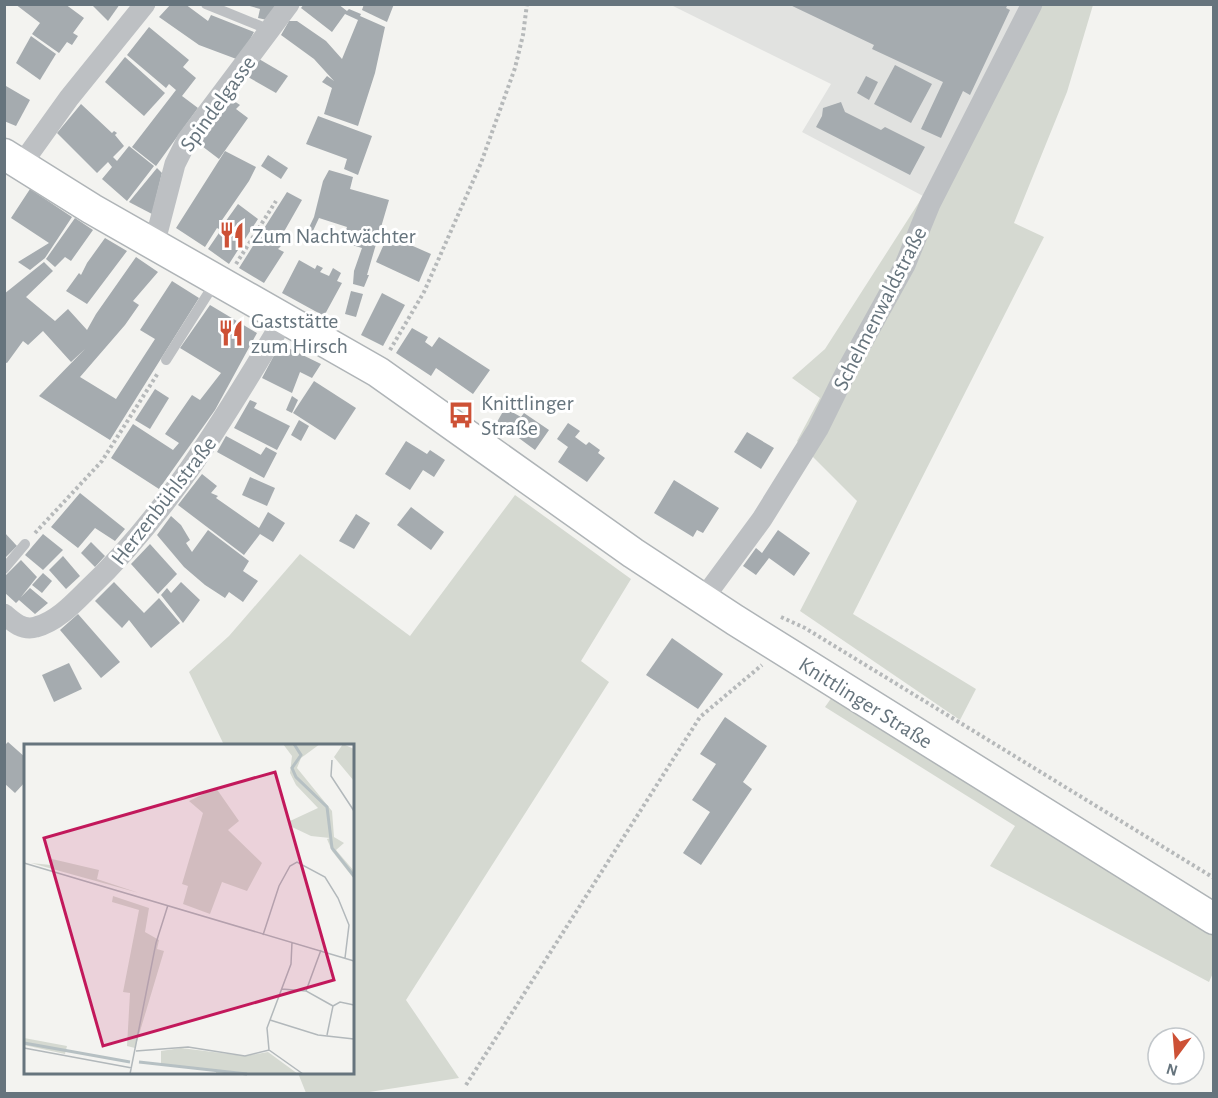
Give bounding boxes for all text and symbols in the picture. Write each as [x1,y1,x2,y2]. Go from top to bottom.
street label: Spindelgasse [176,52,260,155]
restaurant icon: Zum Nachtwächter [217,220,247,250]
street label: Schelmenwaldstraße [829,223,931,394]
place label: Zum Nachtwächter [252,225,416,247]
place label: Gaststätte zum Hirsch [251,310,348,357]
restaurant icon: Gaststätte zum Hirsch [216,318,246,348]
place label: Knittlinger Straße [481,392,574,439]
bus stop icon: Knittlinger Straße [446,400,476,430]
street label: Herzenbühlstraße [107,432,220,569]
street label: Knittlinger Straße [795,653,936,753]
inset map [24,744,354,1074]
north arrow [1146,1026,1206,1086]
text: N [1165,1060,1180,1079]

